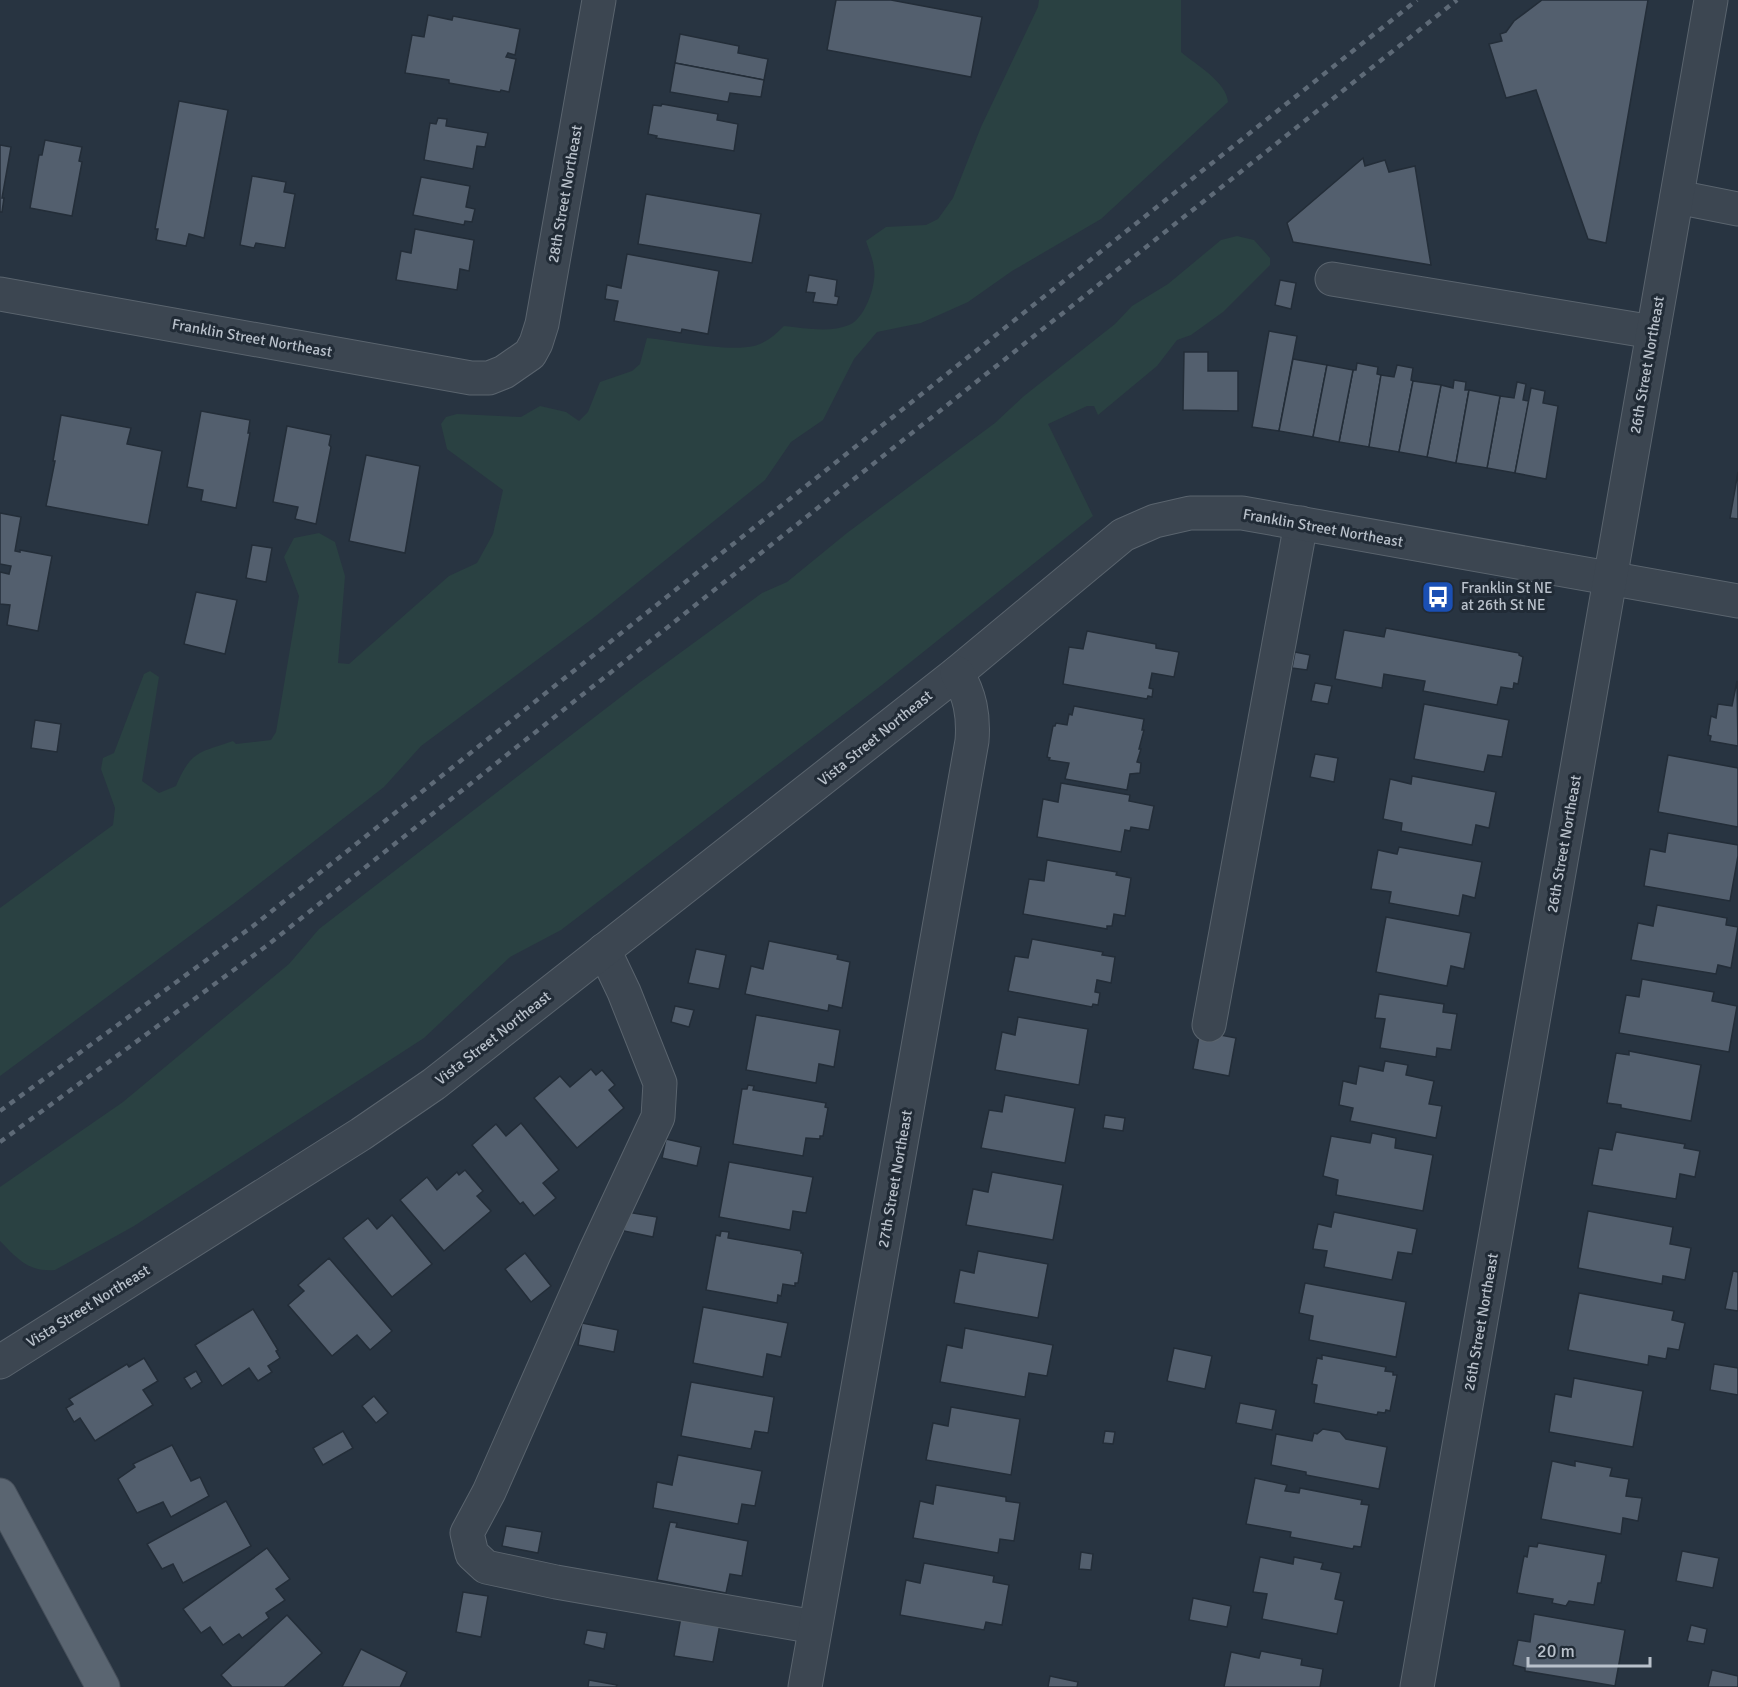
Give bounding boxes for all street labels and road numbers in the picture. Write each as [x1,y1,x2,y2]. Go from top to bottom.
street label: 28th Street Northeast [544,124,586,264]
street label: 26th Street Northeast [1626,295,1668,435]
street label: Franklin Street Northeast [170,315,334,361]
street label: Franklin Street Northeast [1241,505,1405,551]
street label: Vista Street Northeast [814,686,936,790]
street label: 26th Street Northeast [1543,774,1585,914]
street label: Vista Street Northeast [432,987,554,1089]
street label: 27th Street Northeast [874,1109,916,1249]
street label: 26th Street Northeast [1460,1252,1502,1392]
street label: Vista Street Northeast [23,1261,153,1351]

